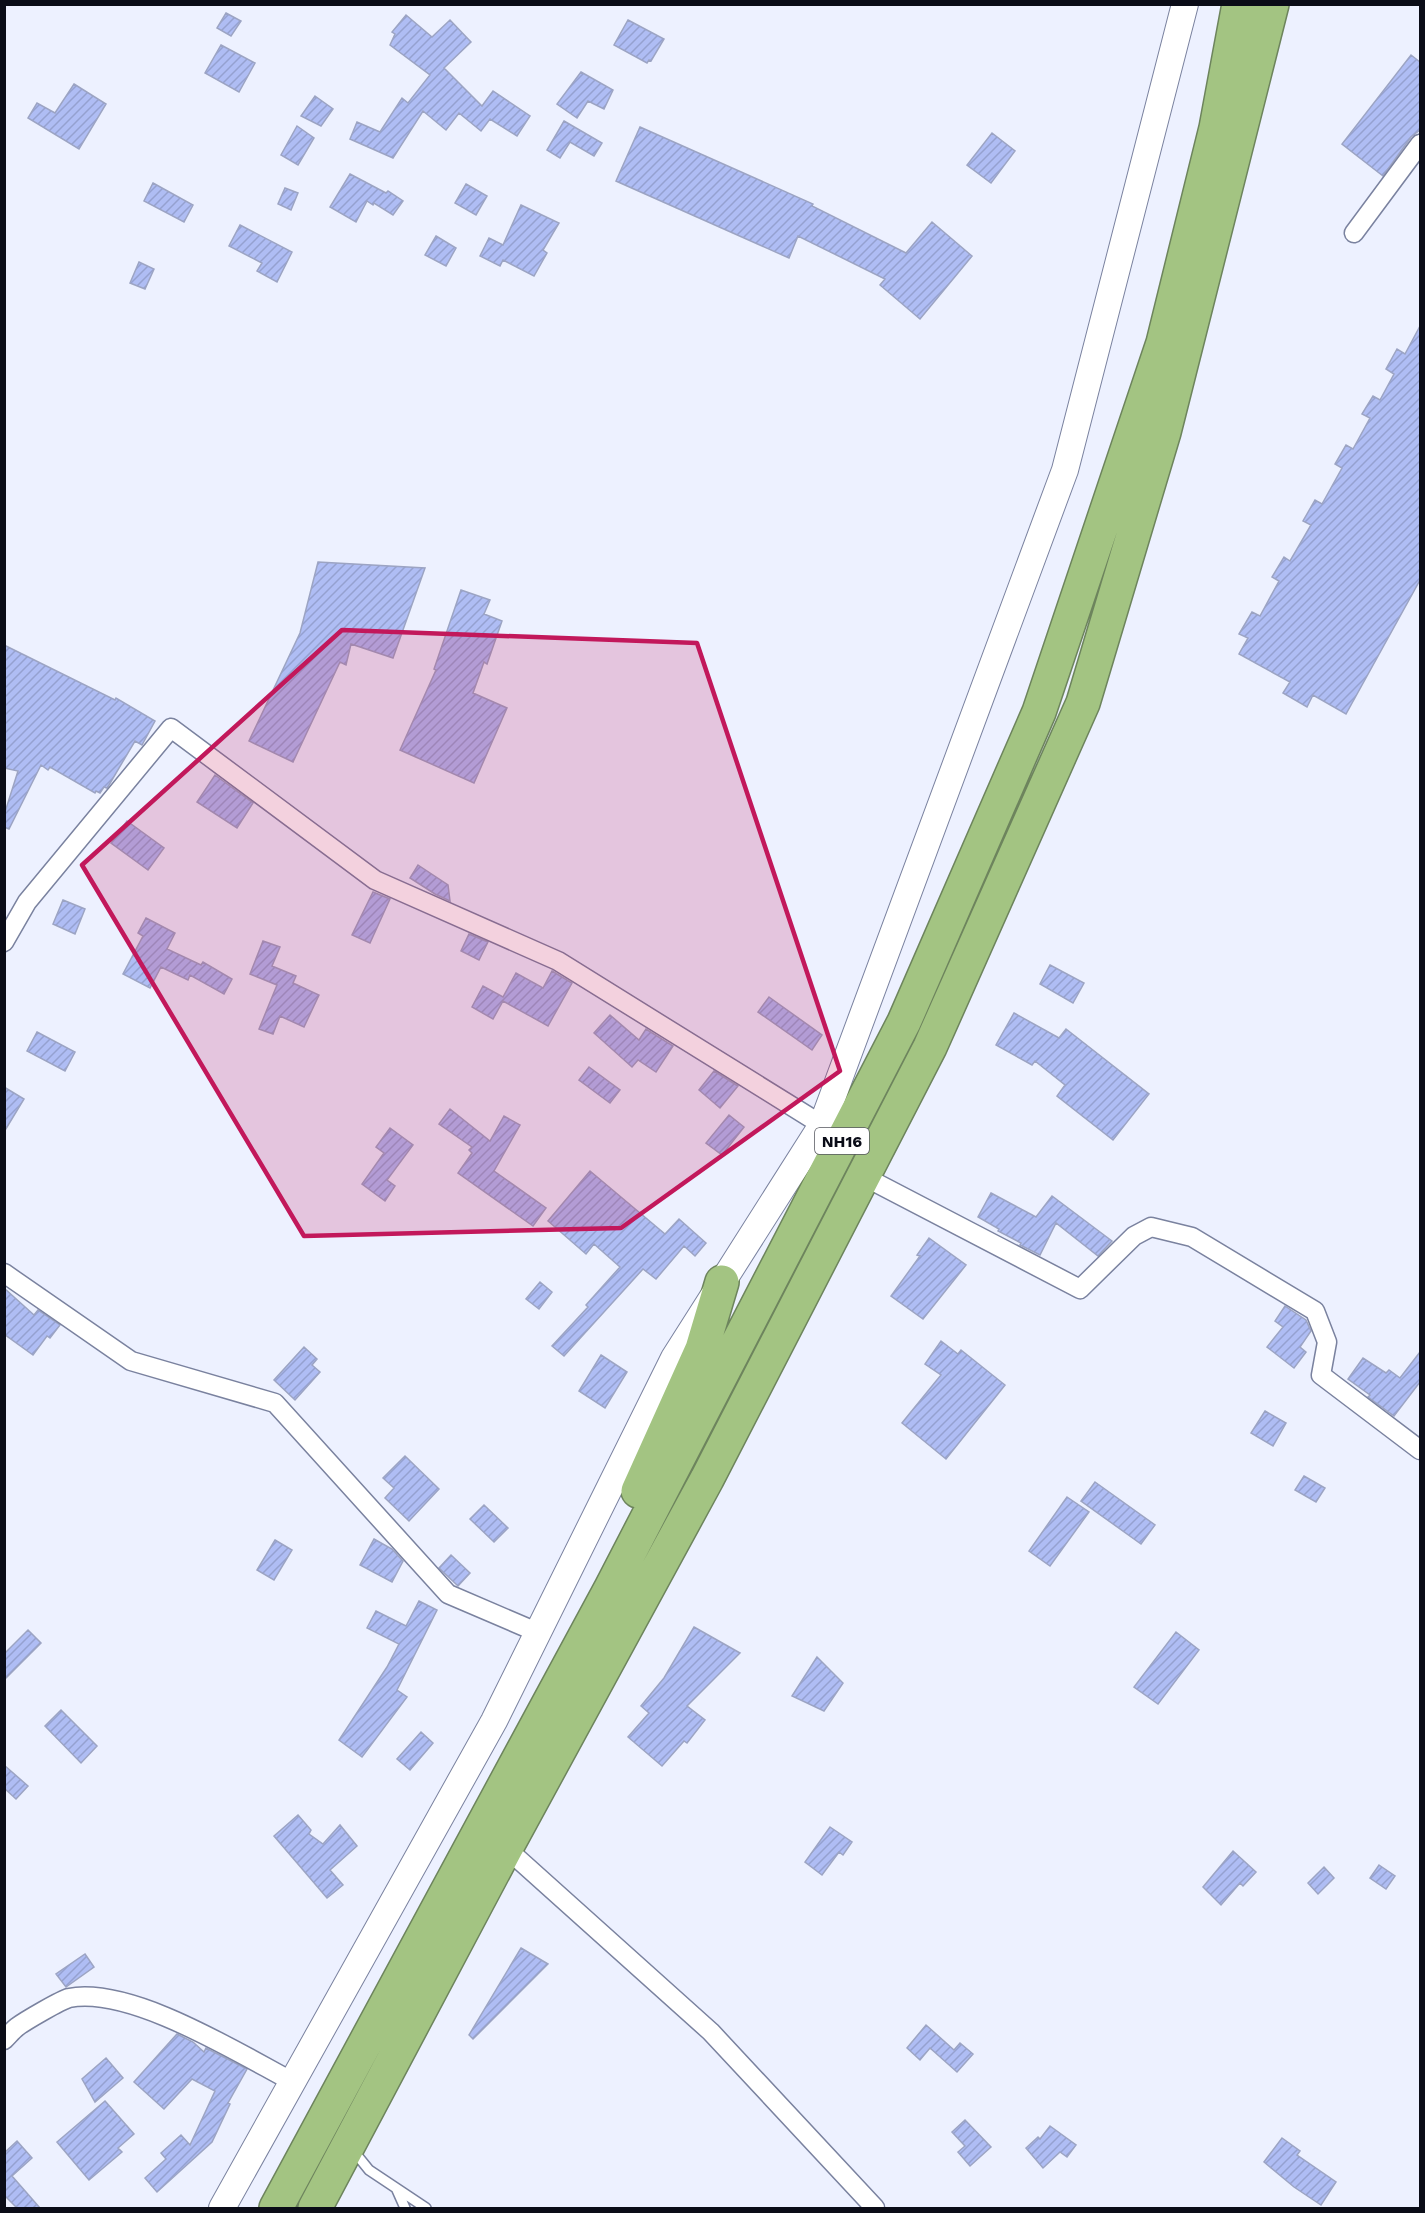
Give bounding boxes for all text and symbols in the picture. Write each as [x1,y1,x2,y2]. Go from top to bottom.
road number: NH16 [815,1128,869,1154]

